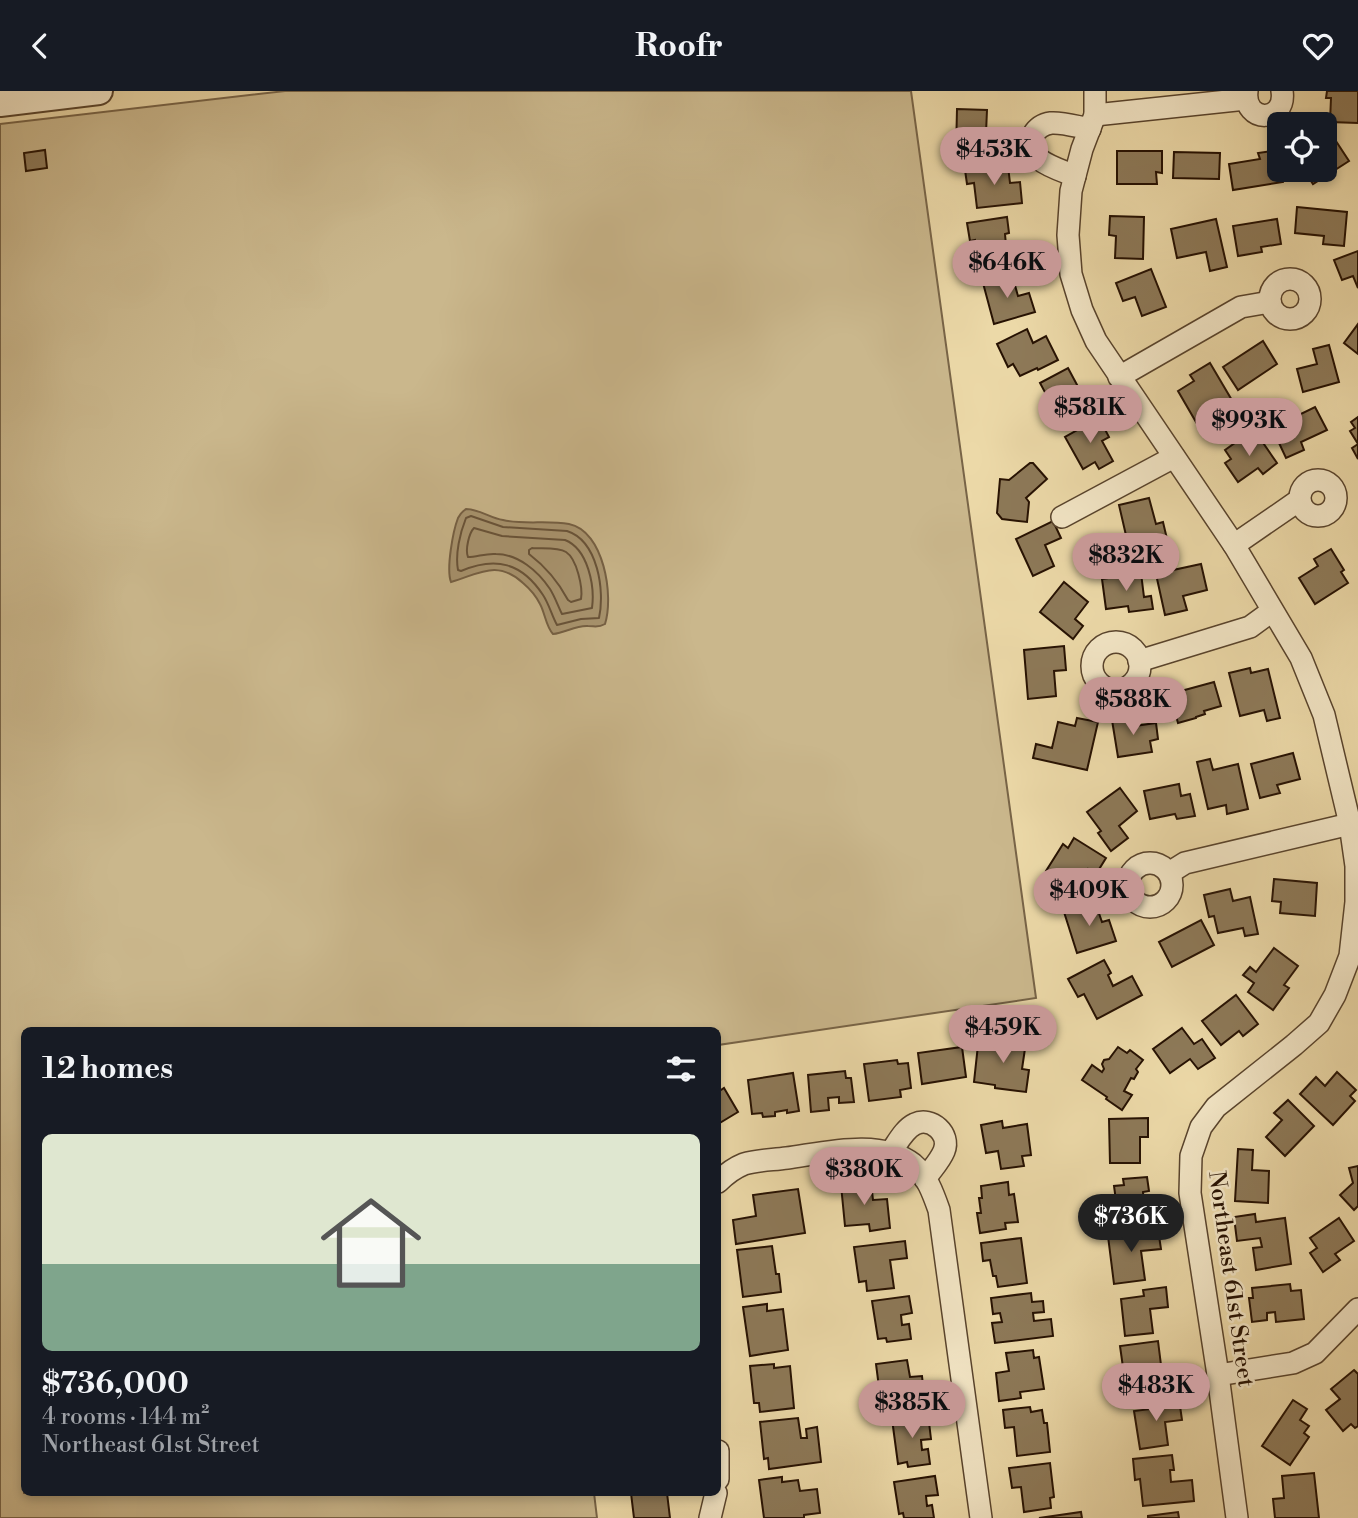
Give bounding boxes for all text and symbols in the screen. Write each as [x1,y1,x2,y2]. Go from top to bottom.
text: Roofr [635,26,723,66]
icon: back [21,27,59,65]
icon: heart [1299,27,1337,65]
map controls [1267,112,1337,182]
button: locate [1267,112,1337,182]
pin: $453K [945,127,1043,187]
text: $453K [956,136,1032,164]
pin: $646K [958,241,1056,300]
text: $646K [968,249,1046,277]
pin: $581K [1041,385,1139,445]
text: $581K [1054,394,1126,422]
pin: $993K [1200,399,1298,458]
text: $993K [1211,407,1287,435]
pin: $832K [1077,533,1175,593]
text: $832K [1088,542,1164,570]
pin: $588K [1084,677,1182,737]
text: $588K [1095,686,1171,714]
pin: $409K [1040,869,1138,928]
text: $409K [1050,877,1128,905]
pin: $459K [954,1005,1052,1065]
text: $459K [965,1014,1041,1042]
text: 12 homes [42,1050,173,1088]
icon: filters [662,1050,700,1088]
pin: $380K [815,1147,913,1207]
text: $380K [825,1156,903,1184]
street label: Northeast 61st Street [1202,1169,1260,1389]
icon: home [308,1180,434,1306]
pin: $736K [1082,1195,1180,1254]
text: $736K [1094,1203,1168,1231]
pin: $483K [1107,1363,1205,1423]
text: $736,000 [42,1365,189,1403]
text: $483K [1118,1372,1194,1400]
pin: $385K [863,1381,961,1440]
text: $385K [874,1389,950,1417]
text: 4 rooms · 144 m² [42,1403,209,1431]
text: Northeast 61st Street [42,1431,260,1459]

